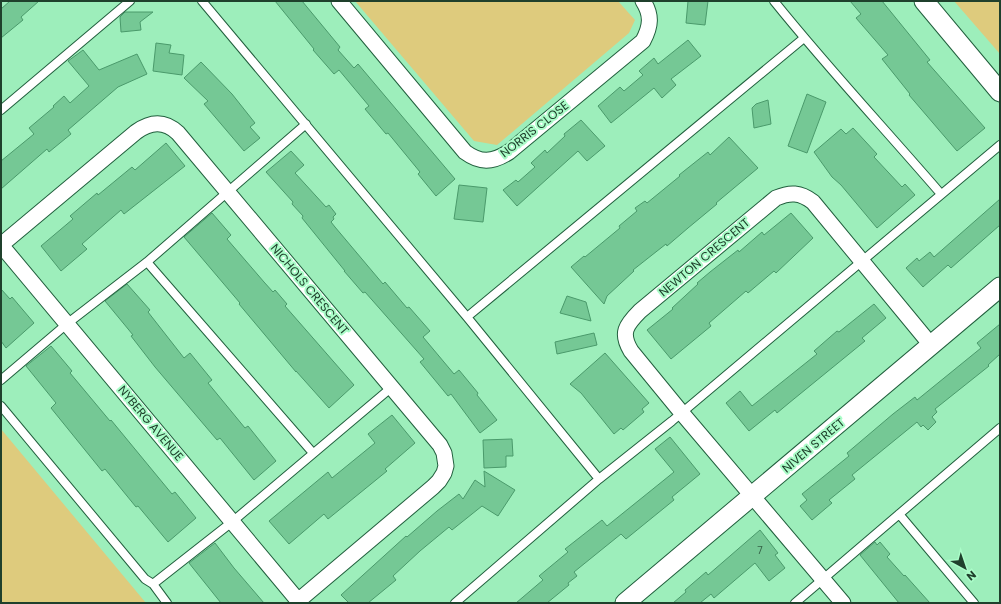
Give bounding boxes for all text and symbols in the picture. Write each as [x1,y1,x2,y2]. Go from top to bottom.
street label: NORRIS CLOSE [496,97,572,161]
street label: NEWTON CRESCENT [655,214,754,300]
street label: NICHOLS CRESCENT [267,240,353,338]
street label: NYBERG AVENUE [114,382,188,464]
street label: NIVEN STREET [778,413,848,476]
house number: 7 [757,543,763,558]
north arrow [945,548,985,588]
text: N [963,567,980,584]

